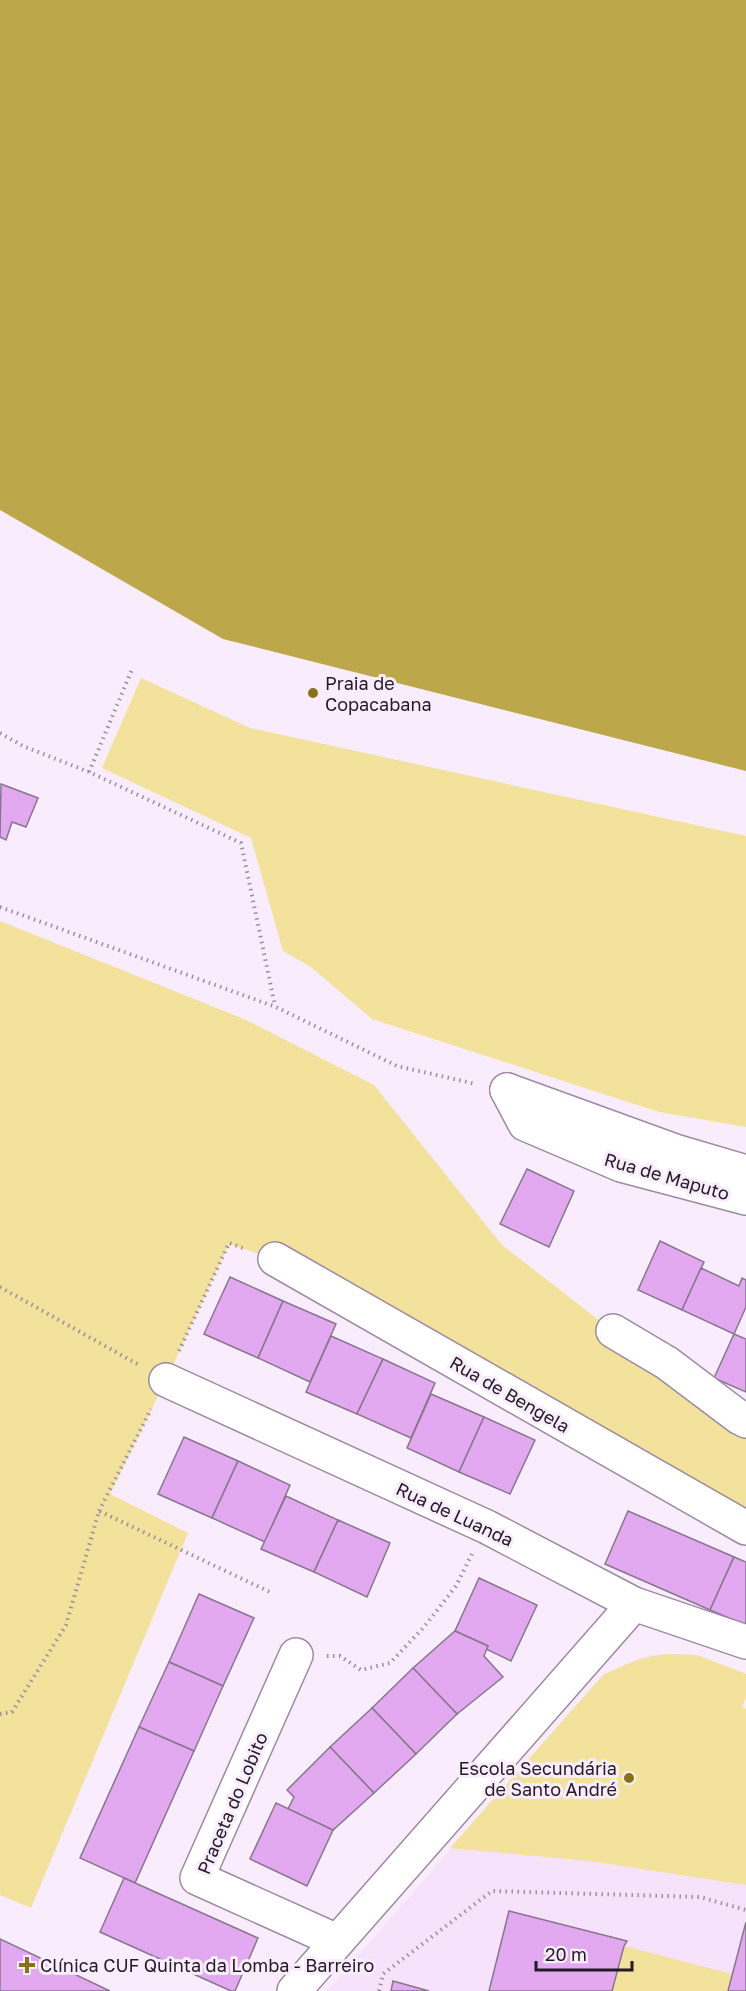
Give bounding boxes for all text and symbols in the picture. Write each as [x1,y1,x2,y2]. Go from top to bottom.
place label: Praia de Copacabana [325,672,432,715]
marker: Praia de Copacabana [306,686,320,700]
street label: Rua de Maputo [602,1148,732,1204]
street label: Rua de Bengela [446,1351,574,1437]
street label: Rua de Luanda [393,1477,517,1551]
street label: Praceta do Lobito [192,1729,272,1877]
place label: Escola Secundária de Santo André [458,1757,617,1800]
marker: Escola Secundária de Santo André [622,1771,636,1785]
scale bar [536,1934,632,1972]
text: 20 m [545,1943,587,1965]
place label: Clínica CUF Quinta da Lomba - Barreiro [40,1954,374,1976]
marker: Clínica CUF Quinta da Lomba - Barreiro [18,1956,36,1974]

